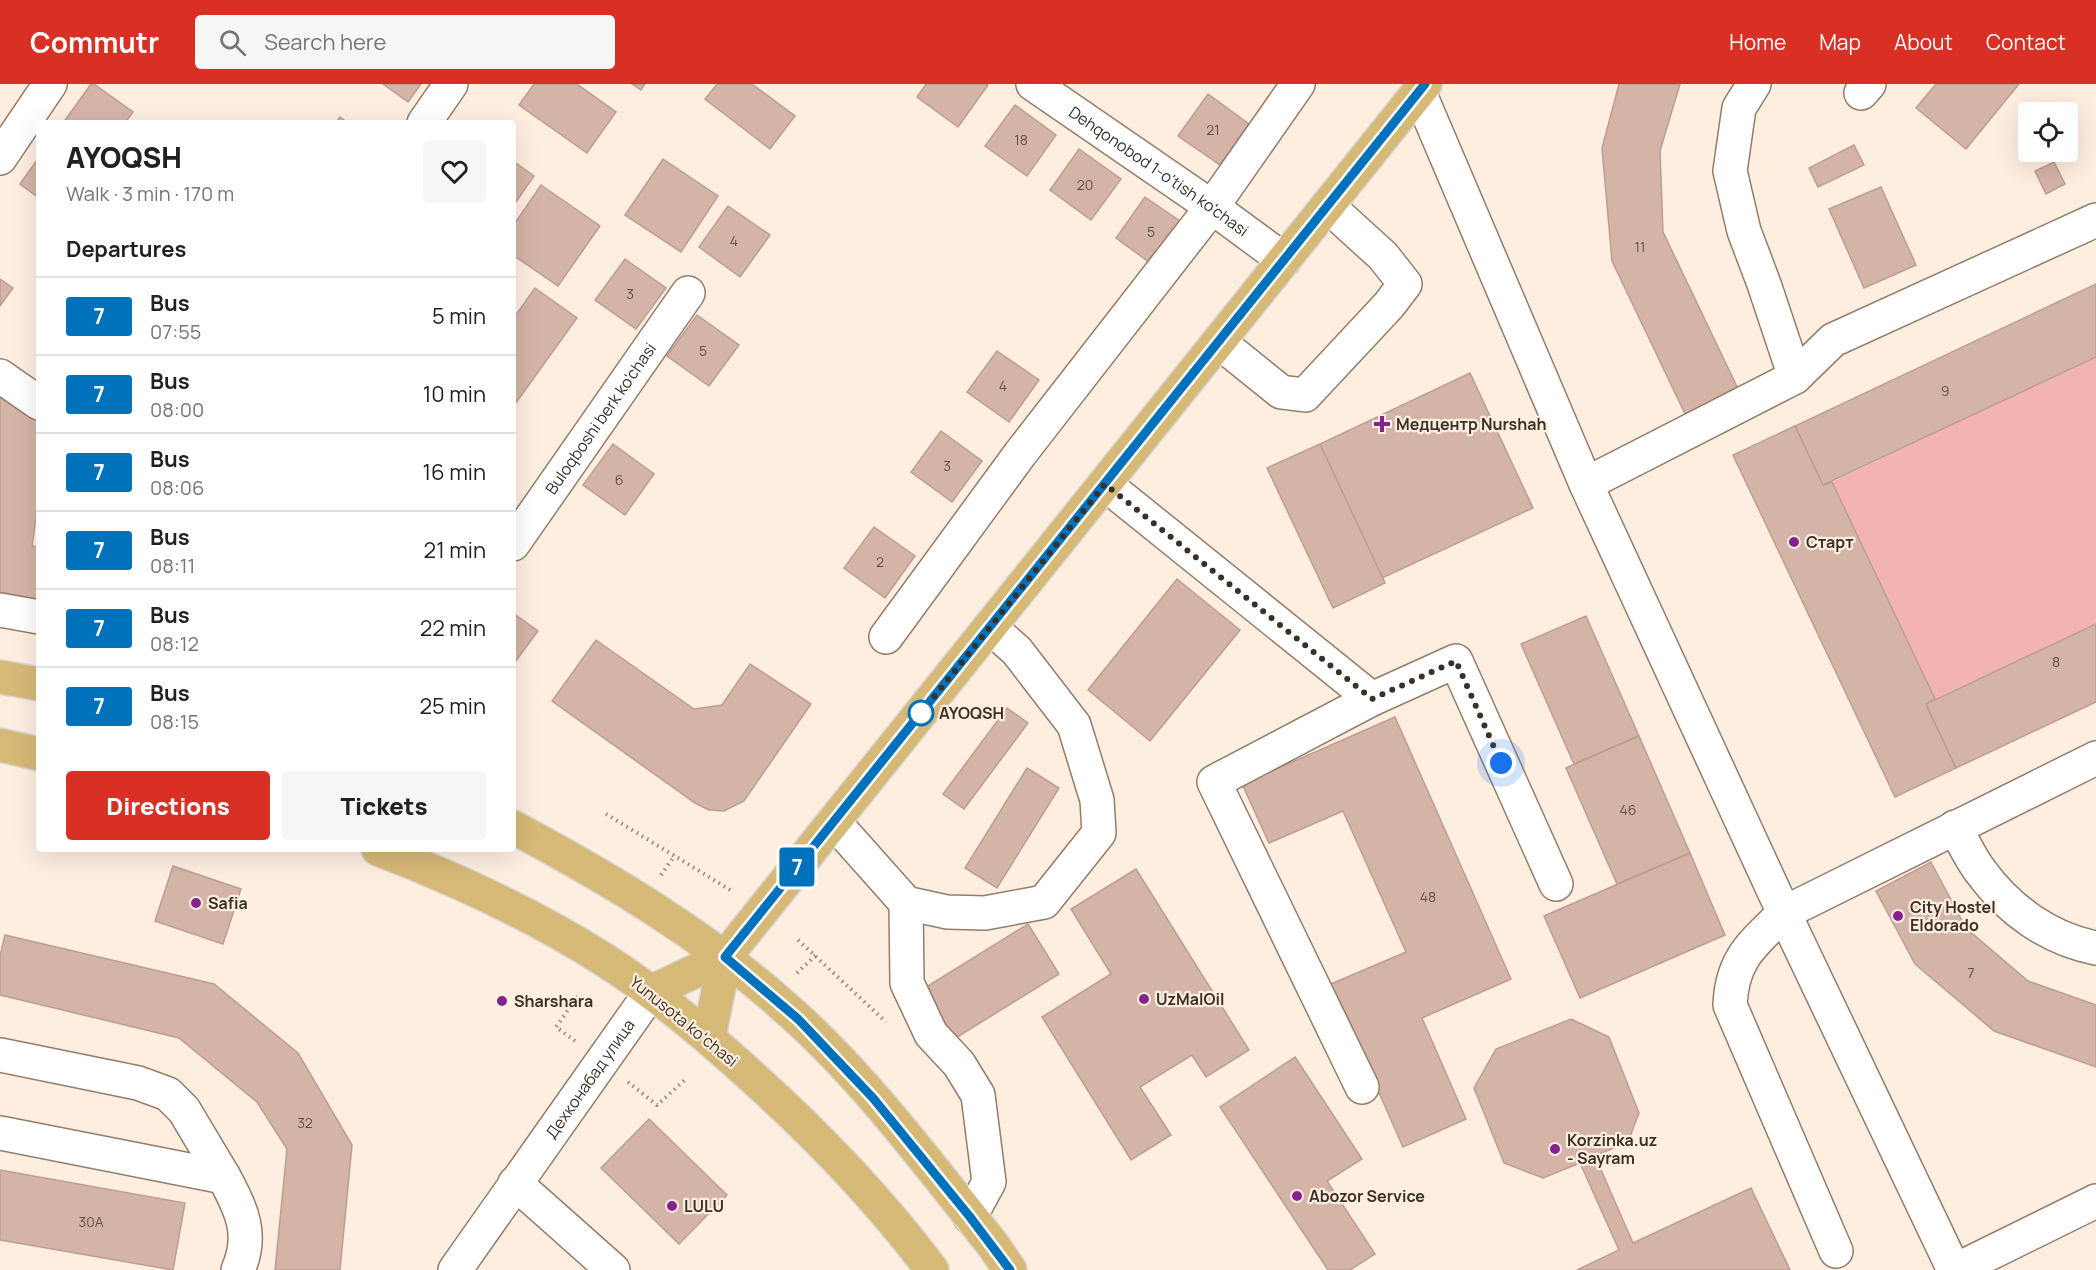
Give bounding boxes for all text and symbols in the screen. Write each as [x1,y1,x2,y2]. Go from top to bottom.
search box [195,15,615,69]
text: Commutr [30,23,159,61]
icon: search [216,26,249,59]
text: Search here [264,27,386,57]
text: Home [1729,28,1786,56]
text: Map [1819,28,1861,56]
text: About [1894,28,1953,56]
text: Contact [1986,28,2066,56]
street label: Dehqonobod 1-o'tish ko'chasi [1065,101,1253,241]
map controls [2018,102,2078,162]
button: locate [2018,102,2078,162]
house number: 21 [1206,120,1220,139]
house number: 18 [1014,130,1028,149]
text: AYOQSH [66,138,182,176]
button: heart [423,140,486,203]
house number: 20 [1077,175,1093,194]
text: Walk · 3 min · 170 m [66,180,234,207]
house number: 5 [1147,222,1155,241]
house number: 4 [730,231,738,250]
text: Departures [66,234,186,264]
house number: 11 [1635,237,1645,256]
house number: 3 [626,284,634,303]
text: Bus [150,288,190,318]
text: 5 min [432,301,486,331]
text: 7 [93,302,105,330]
text: 07:55 [150,318,201,345]
street label: Buloqboshi berk ko'chasi [540,338,661,499]
house number: 5 [699,341,707,360]
text: Bus [150,366,190,396]
house number: 4 [999,376,1007,395]
text: 10 min [423,379,486,409]
text: 7 [93,380,105,408]
house number: 9 [1941,381,1949,400]
text: 08:00 [150,396,204,423]
place label: Медцентр Nurshah [1396,413,1547,435]
marker: Медцентр Nurshah [1373,415,1391,433]
text: Bus [150,444,190,474]
house number: 3 [943,456,951,475]
text: 16 min [423,457,486,487]
text: 7 [93,458,105,486]
house number: 6 [615,470,623,489]
text: 08:06 [150,474,204,501]
text: Bus [150,522,190,552]
place label: Старт [1806,531,1854,553]
text: 21 min [424,535,486,565]
marker: Старт [1787,535,1801,549]
text: 7 [93,536,105,564]
text: 08:11 [150,552,195,579]
house number: 2 [876,552,884,571]
text: Bus [150,600,190,630]
text: 22 min [420,613,486,643]
text: 7 [93,614,105,642]
text: 08:12 [150,630,199,657]
house number: 8 [2052,652,2060,671]
text: Bus [150,678,190,708]
text: 25 min [419,691,486,721]
text: 7 [93,692,105,720]
marker: AYOQSH [908,700,934,726]
place label: AYOQSH [939,702,1004,724]
text: 08:15 [150,708,199,735]
your location [1486,748,1516,778]
button: Directions [66,771,270,840]
button: Tickets [282,771,486,840]
house number: 46 [1620,800,1636,819]
line badge: 7 [778,848,816,886]
text: 7 [791,853,803,881]
house number: 48 [1420,887,1436,906]
place label: Safia [208,892,248,914]
marker: Safia [189,896,203,910]
place label: City Hostel Eldorado [1910,896,1996,936]
marker: City Hostel Eldorado [1891,909,1905,923]
house number: 7 [1967,963,1975,982]
street label: Yunusota koʻchasi [625,971,743,1071]
place label: UzMalOil [1156,988,1224,1010]
place label: Sharshara [514,990,593,1012]
marker: UzMalOil [1137,992,1151,1006]
marker: Sharshara [495,994,509,1008]
street label: Дехконабад улица [540,1015,639,1143]
house number: 32 [297,1113,313,1132]
place label: Korzinka.uz - Sayram [1567,1129,1657,1169]
marker: Korzinka.uz - Sayram [1548,1142,1562,1156]
place label: Abozor Service [1309,1185,1425,1207]
marker: Abozor Service [1290,1189,1304,1203]
place label: LULU [684,1195,724,1217]
marker: LULU [665,1199,679,1213]
house number: 30А [78,1212,104,1231]

